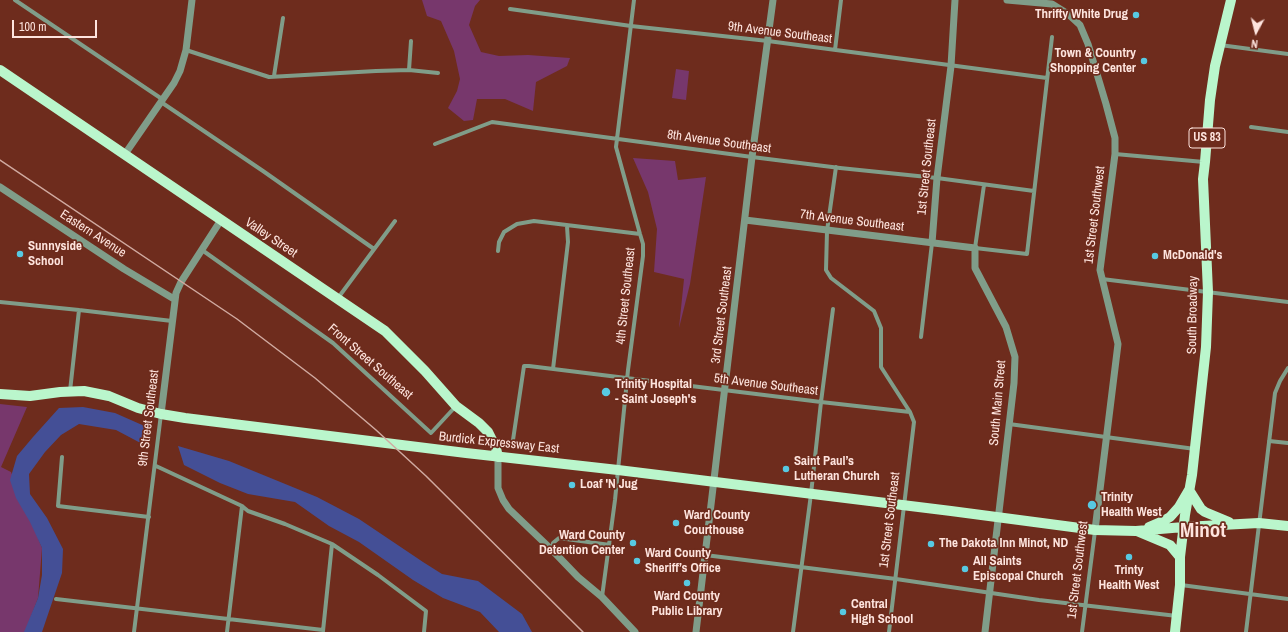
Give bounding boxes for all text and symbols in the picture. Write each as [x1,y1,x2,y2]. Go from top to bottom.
place label: Thrifty White Drug [1035,7,1128,23]
marker: Thrifty White Drug [1131,10,1141,20]
scale bar [14,12,99,38]
north arrow [1236,12,1276,52]
text: 100 m [19,19,46,35]
street label: 9th Avenue Southeast [727,19,833,47]
text: N [1250,37,1259,51]
place label: Town & Country Shopping Center [1050,46,1136,77]
marker: Town & Country Shopping Center [1139,56,1149,66]
street label: 1st Street Southeast [914,118,940,216]
street label: 8th Avenue Southeast [666,127,772,157]
road number: US 83 [1189,128,1225,148]
street label: 1st Street Southwest [1081,165,1109,265]
street label: Eastern Avenue [57,207,129,261]
street label: 7th Avenue Southeast [799,207,905,235]
street label: Valley Street [242,215,300,261]
place label: Sunnyside School [28,239,82,270]
street label: 4th Street Southeast [613,247,639,345]
place label: McDonald's [1163,248,1222,264]
marker: Sunnyside School [15,249,25,259]
marker: McDonald's [1150,251,1160,261]
street label: 3rd Street Southeast [708,266,736,364]
street label: South Broadway [1185,276,1201,354]
street label: Front Street Southeast [324,321,416,403]
street label: South Main Street [986,360,1010,446]
street label: 9th Street Southeast [135,369,163,467]
street label: 5th Avenue Southeast [713,371,819,399]
place label: Trinity Hospital - Saint Joseph's [615,377,696,408]
marker: Trinity Hospital - Saint Joseph's [600,386,612,398]
street label: Burdick Expressway East [438,429,560,457]
place label: Saint Paul’s Lutheran Church [794,454,880,485]
marker: Saint Paul’s Lutheran Church [781,464,791,474]
street label: 1st Street Southeast [876,471,904,569]
place label: Loaf 'N Jug [580,477,638,493]
marker: Loaf 'N Jug [567,480,577,490]
place label: Trinity Health West [1101,490,1162,521]
marker: Trinity Health West [1086,499,1098,511]
place label: Ward County Courthouse [684,508,750,539]
marker: Ward County Courthouse [671,518,681,528]
district label: Minot [1180,518,1226,544]
street label: 1st Street Southwest [1064,520,1092,620]
place label: Ward County Detention Center [539,528,625,559]
place label: The Dakota Inn Minot, ND [939,536,1068,552]
marker: Ward County Detention Center [628,538,638,548]
marker: The Dakota Inn Minot, ND [926,539,936,549]
place label: Ward County Sheriff’s Office [645,546,721,577]
marker: Trinty Health West [1124,552,1134,562]
place label: All Saints Episcopal Church [973,554,1064,585]
marker: Ward County Sheriff’s Office [632,556,642,566]
place label: Trinty Health West [1099,563,1159,594]
marker: All Saints Episcopal Church [960,564,970,574]
marker: Ward County Public Library [682,578,692,588]
place label: Ward County Public Library [651,589,723,620]
place label: Central High School [851,597,913,628]
marker: Central High School [838,607,848,617]

